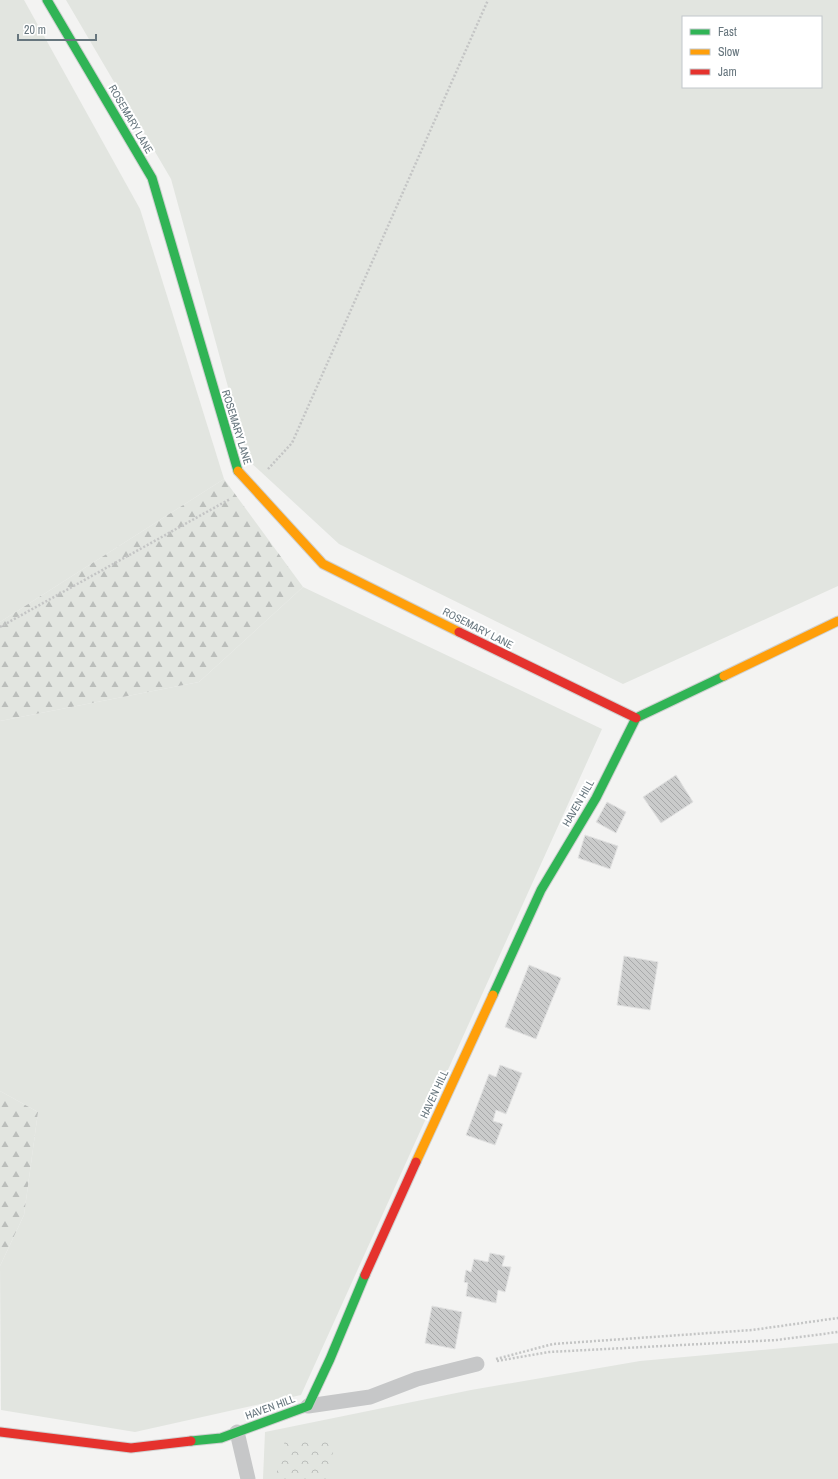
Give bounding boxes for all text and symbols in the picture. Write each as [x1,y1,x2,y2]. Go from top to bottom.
scale bar [18,16,96,42]
legend [682,16,822,88]
text: 20 m [24,22,46,38]
text: Fast [718,24,737,40]
text: Slow [718,44,740,60]
text: Jam [718,64,737,80]
street label: ROSEMARY LANE [106,82,156,156]
street label: ROSEMARY LANE [219,388,255,466]
street label: ROSEMARY LANE [440,604,516,652]
street label: HAVEN HILL [559,777,597,829]
street label: HAVEN HILL [417,1067,451,1121]
street label: HAVEN HILL [243,1392,297,1422]

